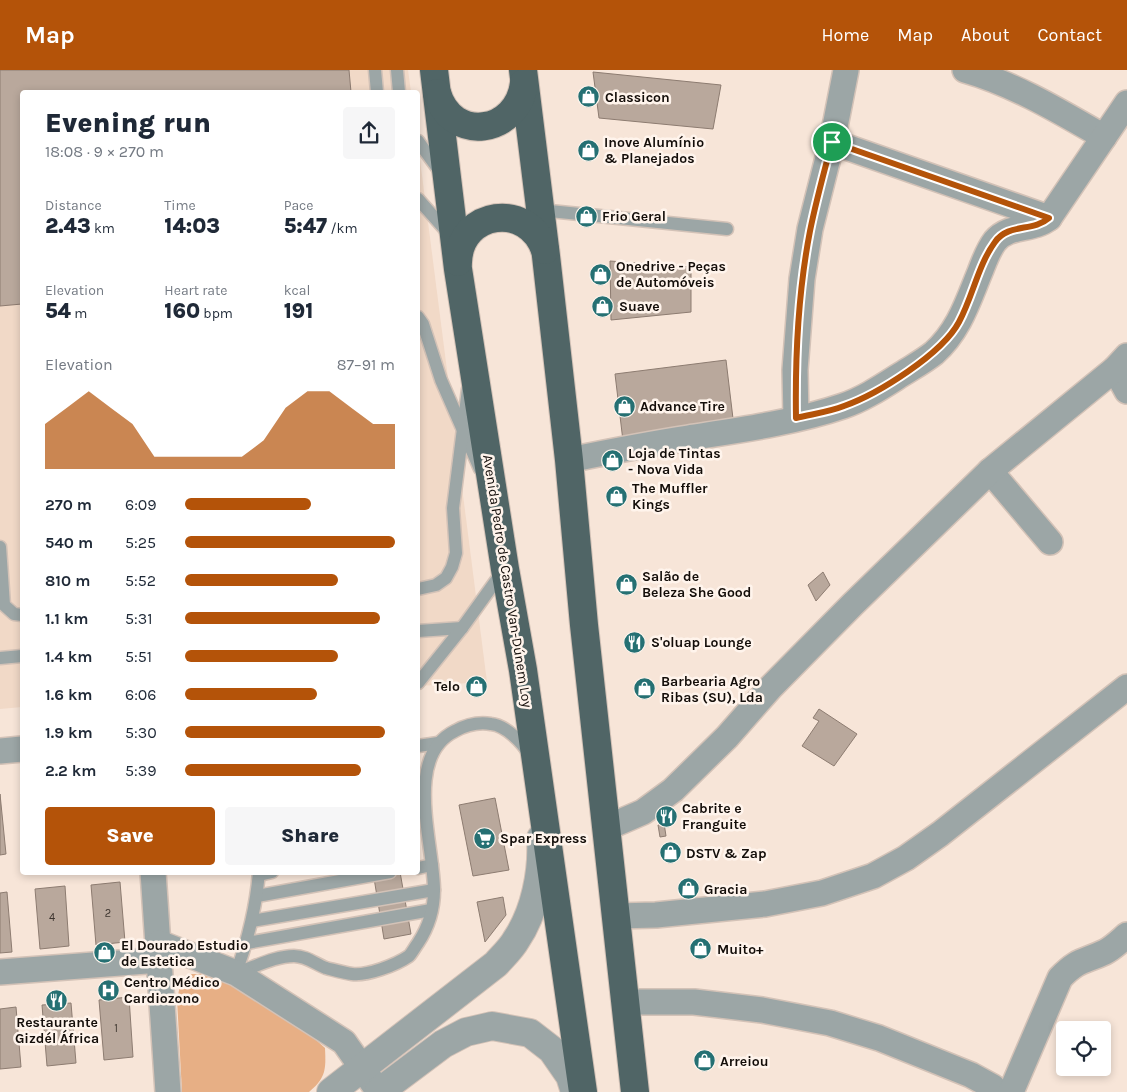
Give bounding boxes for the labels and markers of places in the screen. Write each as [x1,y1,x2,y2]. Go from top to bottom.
shop icon: Classicon [577,85,601,109]
place label: Classicon [605,89,670,106]
pin [811,121,853,163]
place label: Inove Alumínio & Planejados [604,134,704,167]
shop icon: Inove Alumínio & Planejados [576,138,600,162]
shop icon: Frio Geral [574,204,598,228]
place label: Frio Geral [602,208,666,225]
place label: Onedrive - Peças de Automóveis [616,258,726,291]
shop icon: Onedrive - Peças de Automóveis [588,262,612,286]
shop icon: Suave [591,294,615,318]
place label: Suave [619,298,660,315]
shop icon: Advance Tire [612,394,636,418]
place label: Advance Tire [640,398,725,415]
place label: Loja de Tintas - Nova Vida [628,445,721,478]
shop icon: Loja de Tintas - Nova Vida [600,449,624,473]
place label: The Muffler Kings [632,480,708,513]
shop icon: The Muffler Kings [604,484,628,508]
place label: Salão de Beleza She Good [642,568,751,601]
shop icon: Salão de Beleza She Good [614,572,638,596]
restaurant icon: S'oluap Lounge [623,630,647,654]
place label: S'oluap Lounge [651,634,752,651]
place label: Barbearia Agro Ribas (SU), Lda [661,673,763,706]
shop icon: Telo [464,674,488,698]
shop icon: Barbearia Agro Ribas (SU), Lda [633,677,657,701]
place label: Telo [434,678,460,695]
place label: Cabrite e Franguite [682,800,747,833]
restaurant icon: Cabrite e Franguite [654,804,678,828]
supermarket icon: Spar Express [472,826,496,850]
place label: Spar Express [500,830,587,847]
shop icon: DSTV & Zap [658,841,682,865]
place label: DSTV & Zap [686,845,767,862]
shop icon: Gracia [676,877,700,901]
place label: Gracia [704,881,747,898]
place label: El Dourado Estudio de Estetica [121,937,248,970]
shop icon: Muito+ [689,937,713,961]
shop icon: El Dourado Estudio de Estetica [93,941,117,965]
place label: Muito+ [717,941,764,958]
place label: Centro Médico Cardiozono [124,974,220,1007]
hospital icon: Centro Médico Cardiozono [96,978,120,1002]
restaurant icon: Restaurante Gizdél África [45,988,69,1012]
place label: Restaurante Gizdél África [15,1014,99,1047]
shop icon: Arreiou [692,1049,716,1073]
place label: Arreiou [720,1053,768,1070]

